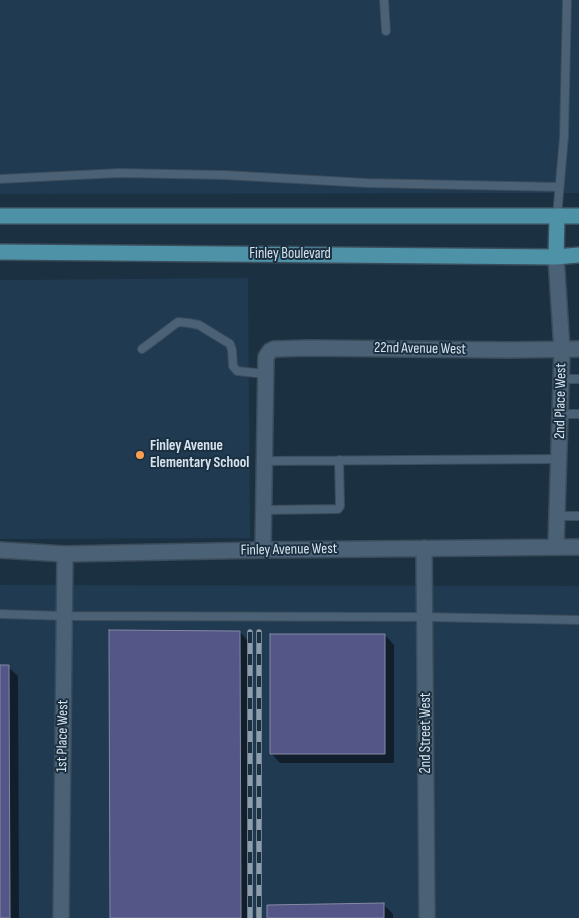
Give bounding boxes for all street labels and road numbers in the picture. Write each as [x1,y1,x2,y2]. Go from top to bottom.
street label: Finley Boulevard [249,245,331,263]
street label: 22nd Avenue West [374,339,466,359]
street label: 2nd Place West [551,363,571,439]
street label: Finley Avenue West [241,540,337,560]
street label: 2nd Street West [417,693,435,773]
street label: 1st Place West [53,700,73,772]

